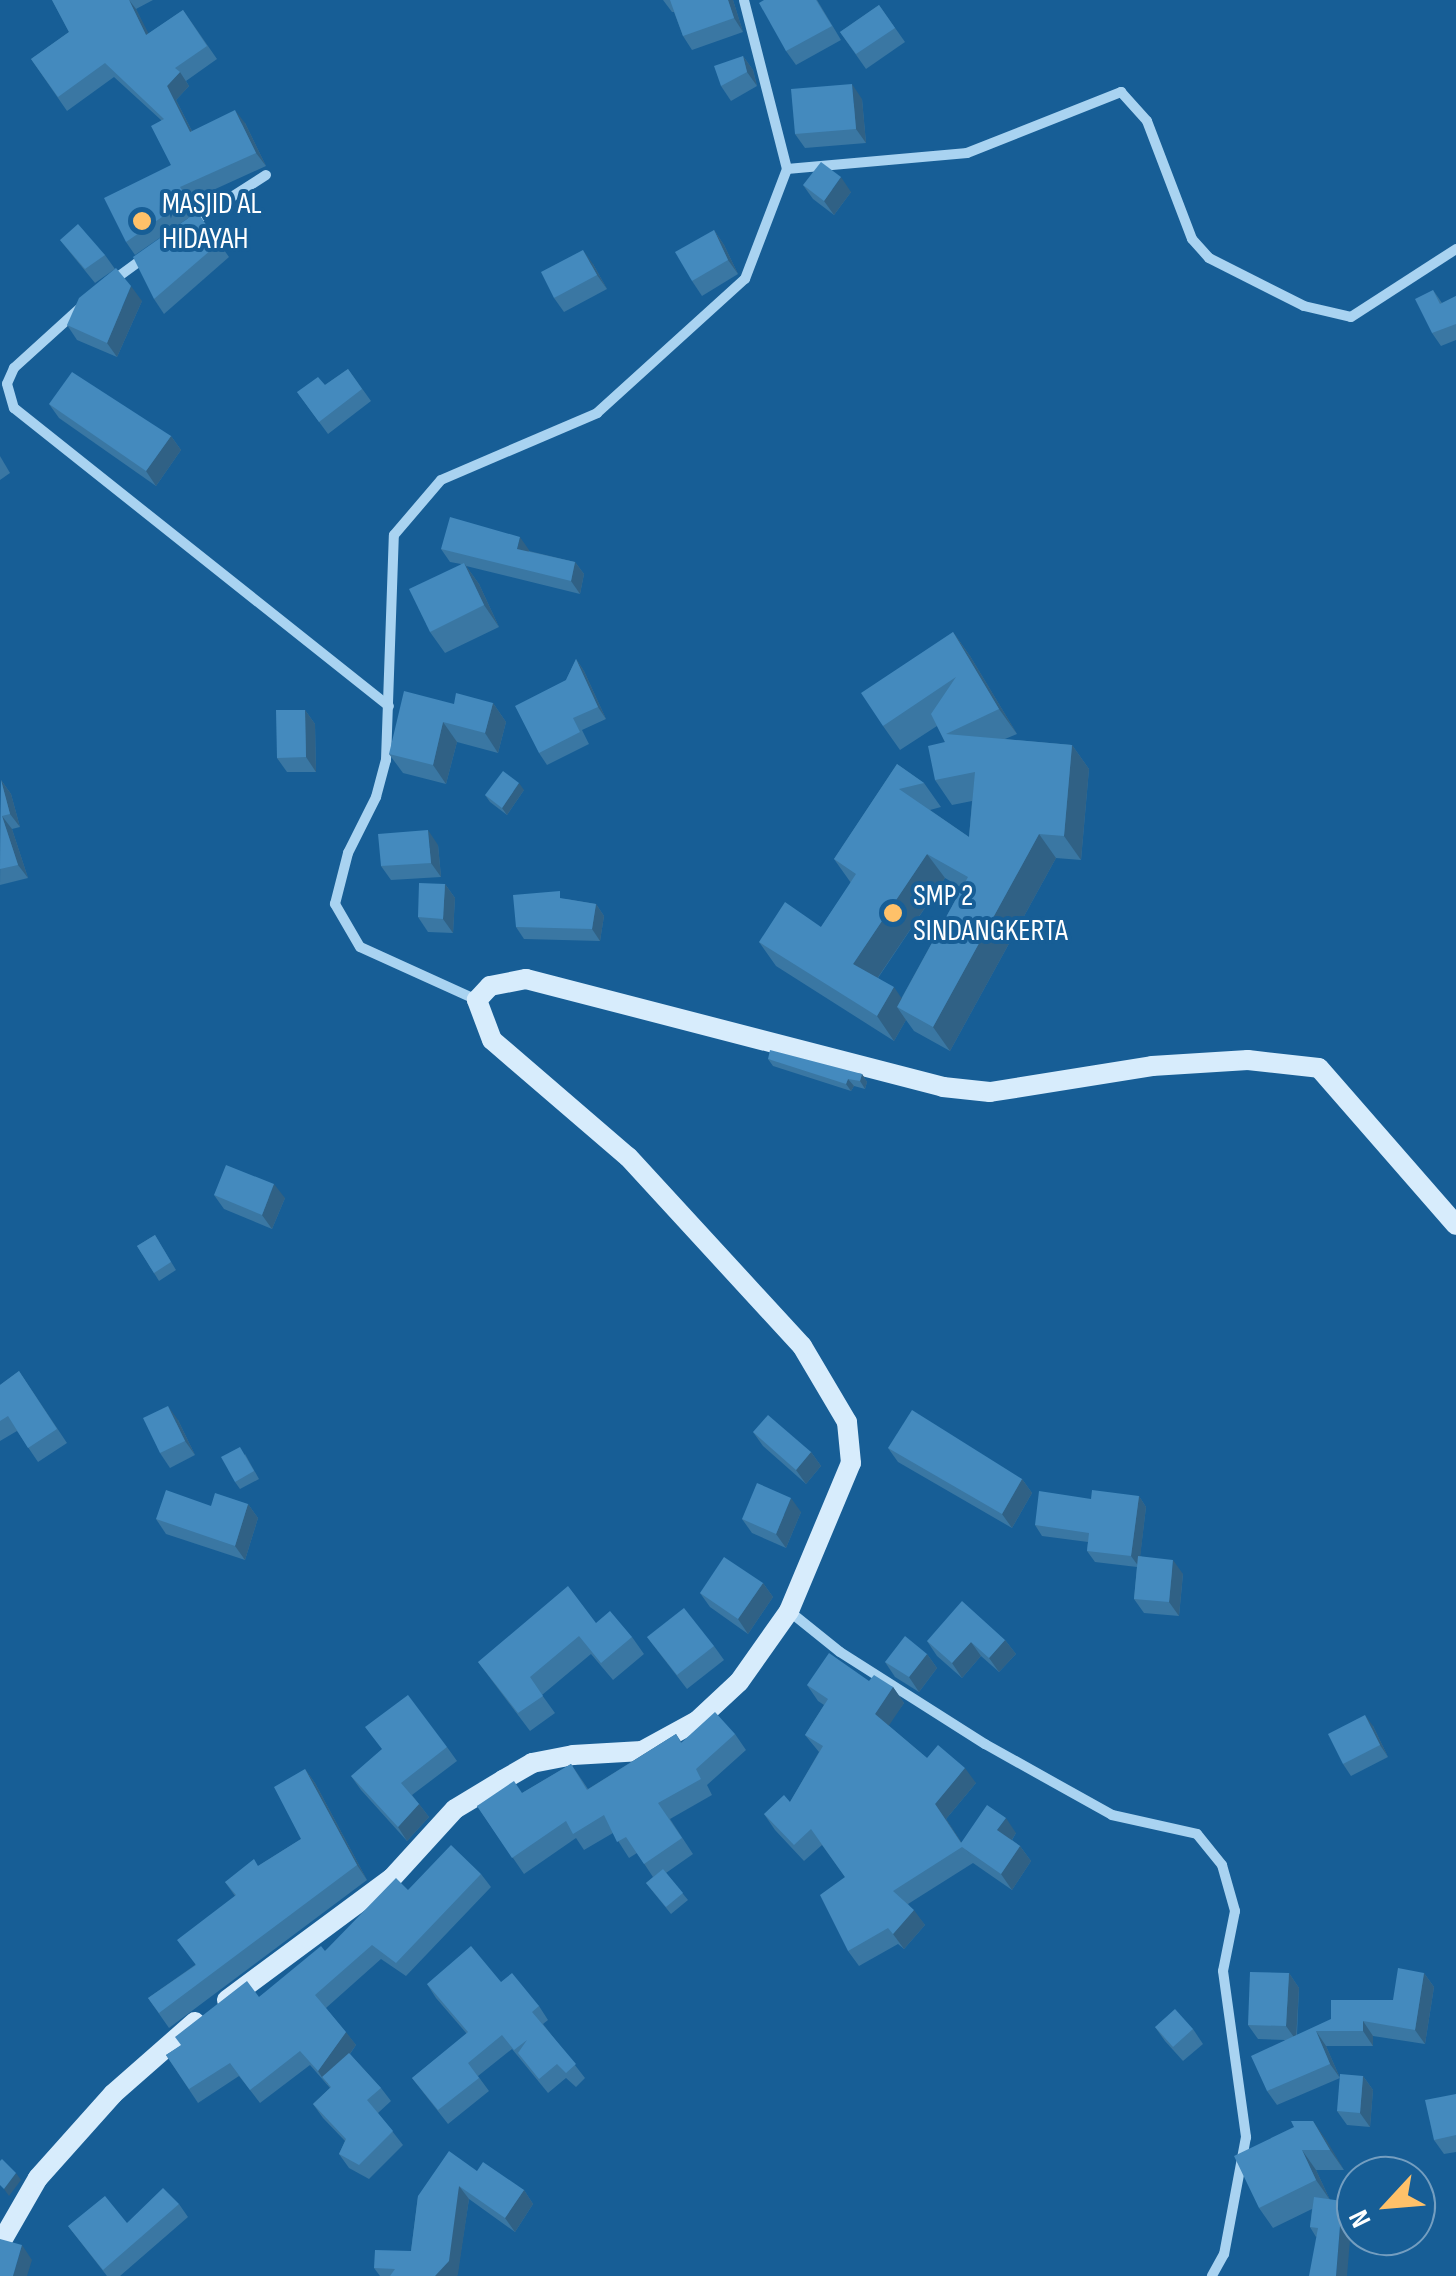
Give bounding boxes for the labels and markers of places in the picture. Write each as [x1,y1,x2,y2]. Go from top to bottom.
place label: MASJID AL HIDAYAH [162,186,262,256]
marker: MASJID AL HIDAYAH [131,210,153,232]
place label: SMP 2 SINDANGKERTA [913,878,1068,948]
marker: SMP 2 SINDANGKERTA [882,902,904,924]

